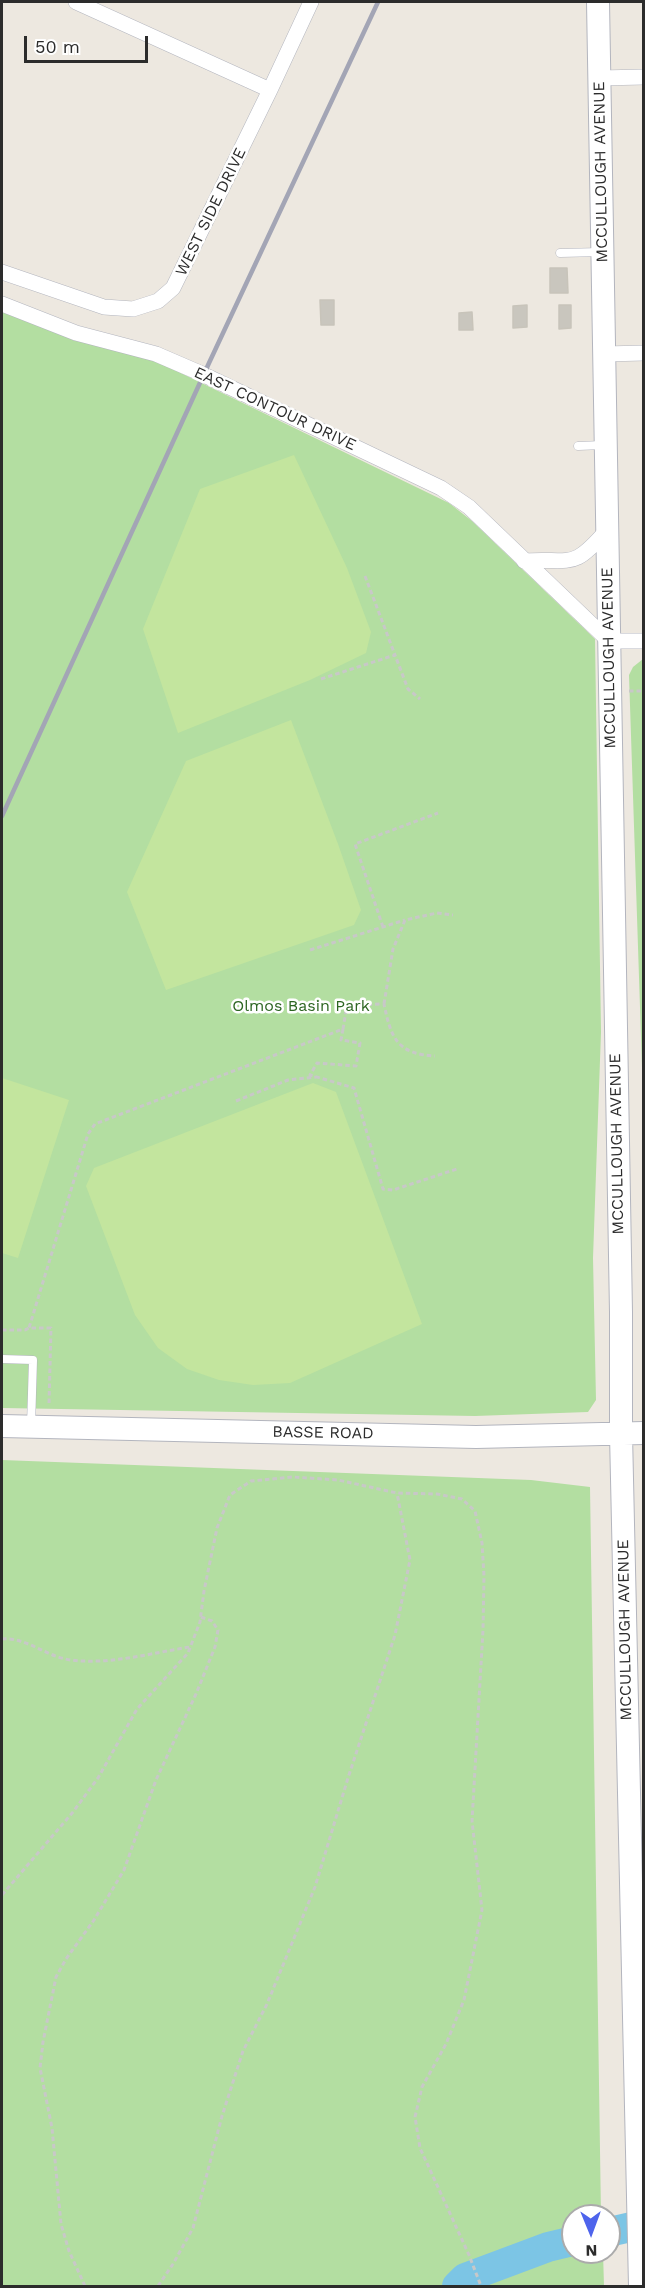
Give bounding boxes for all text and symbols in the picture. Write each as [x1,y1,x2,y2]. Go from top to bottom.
scale bar [27,24,152,62]
text: 50 m [35,36,80,57]
street label: MCCULLOUGH AVENUE [590,81,612,263]
street label: WEST SIDE DRIVE [172,145,250,279]
street label: EAST CONTOUR DRIVE [191,363,359,455]
street label: MCCULLOUGH AVENUE [598,567,620,749]
park label: Olmos Basin Park [232,996,370,1016]
street label: MCCULLOUGH AVENUE [606,1053,628,1235]
street label: BASSE ROAD [272,1423,374,1443]
street label: MCCULLOUGH AVENUE [614,1539,636,1721]
north arrow [561,2204,621,2264]
text: N [585,2241,597,2260]

